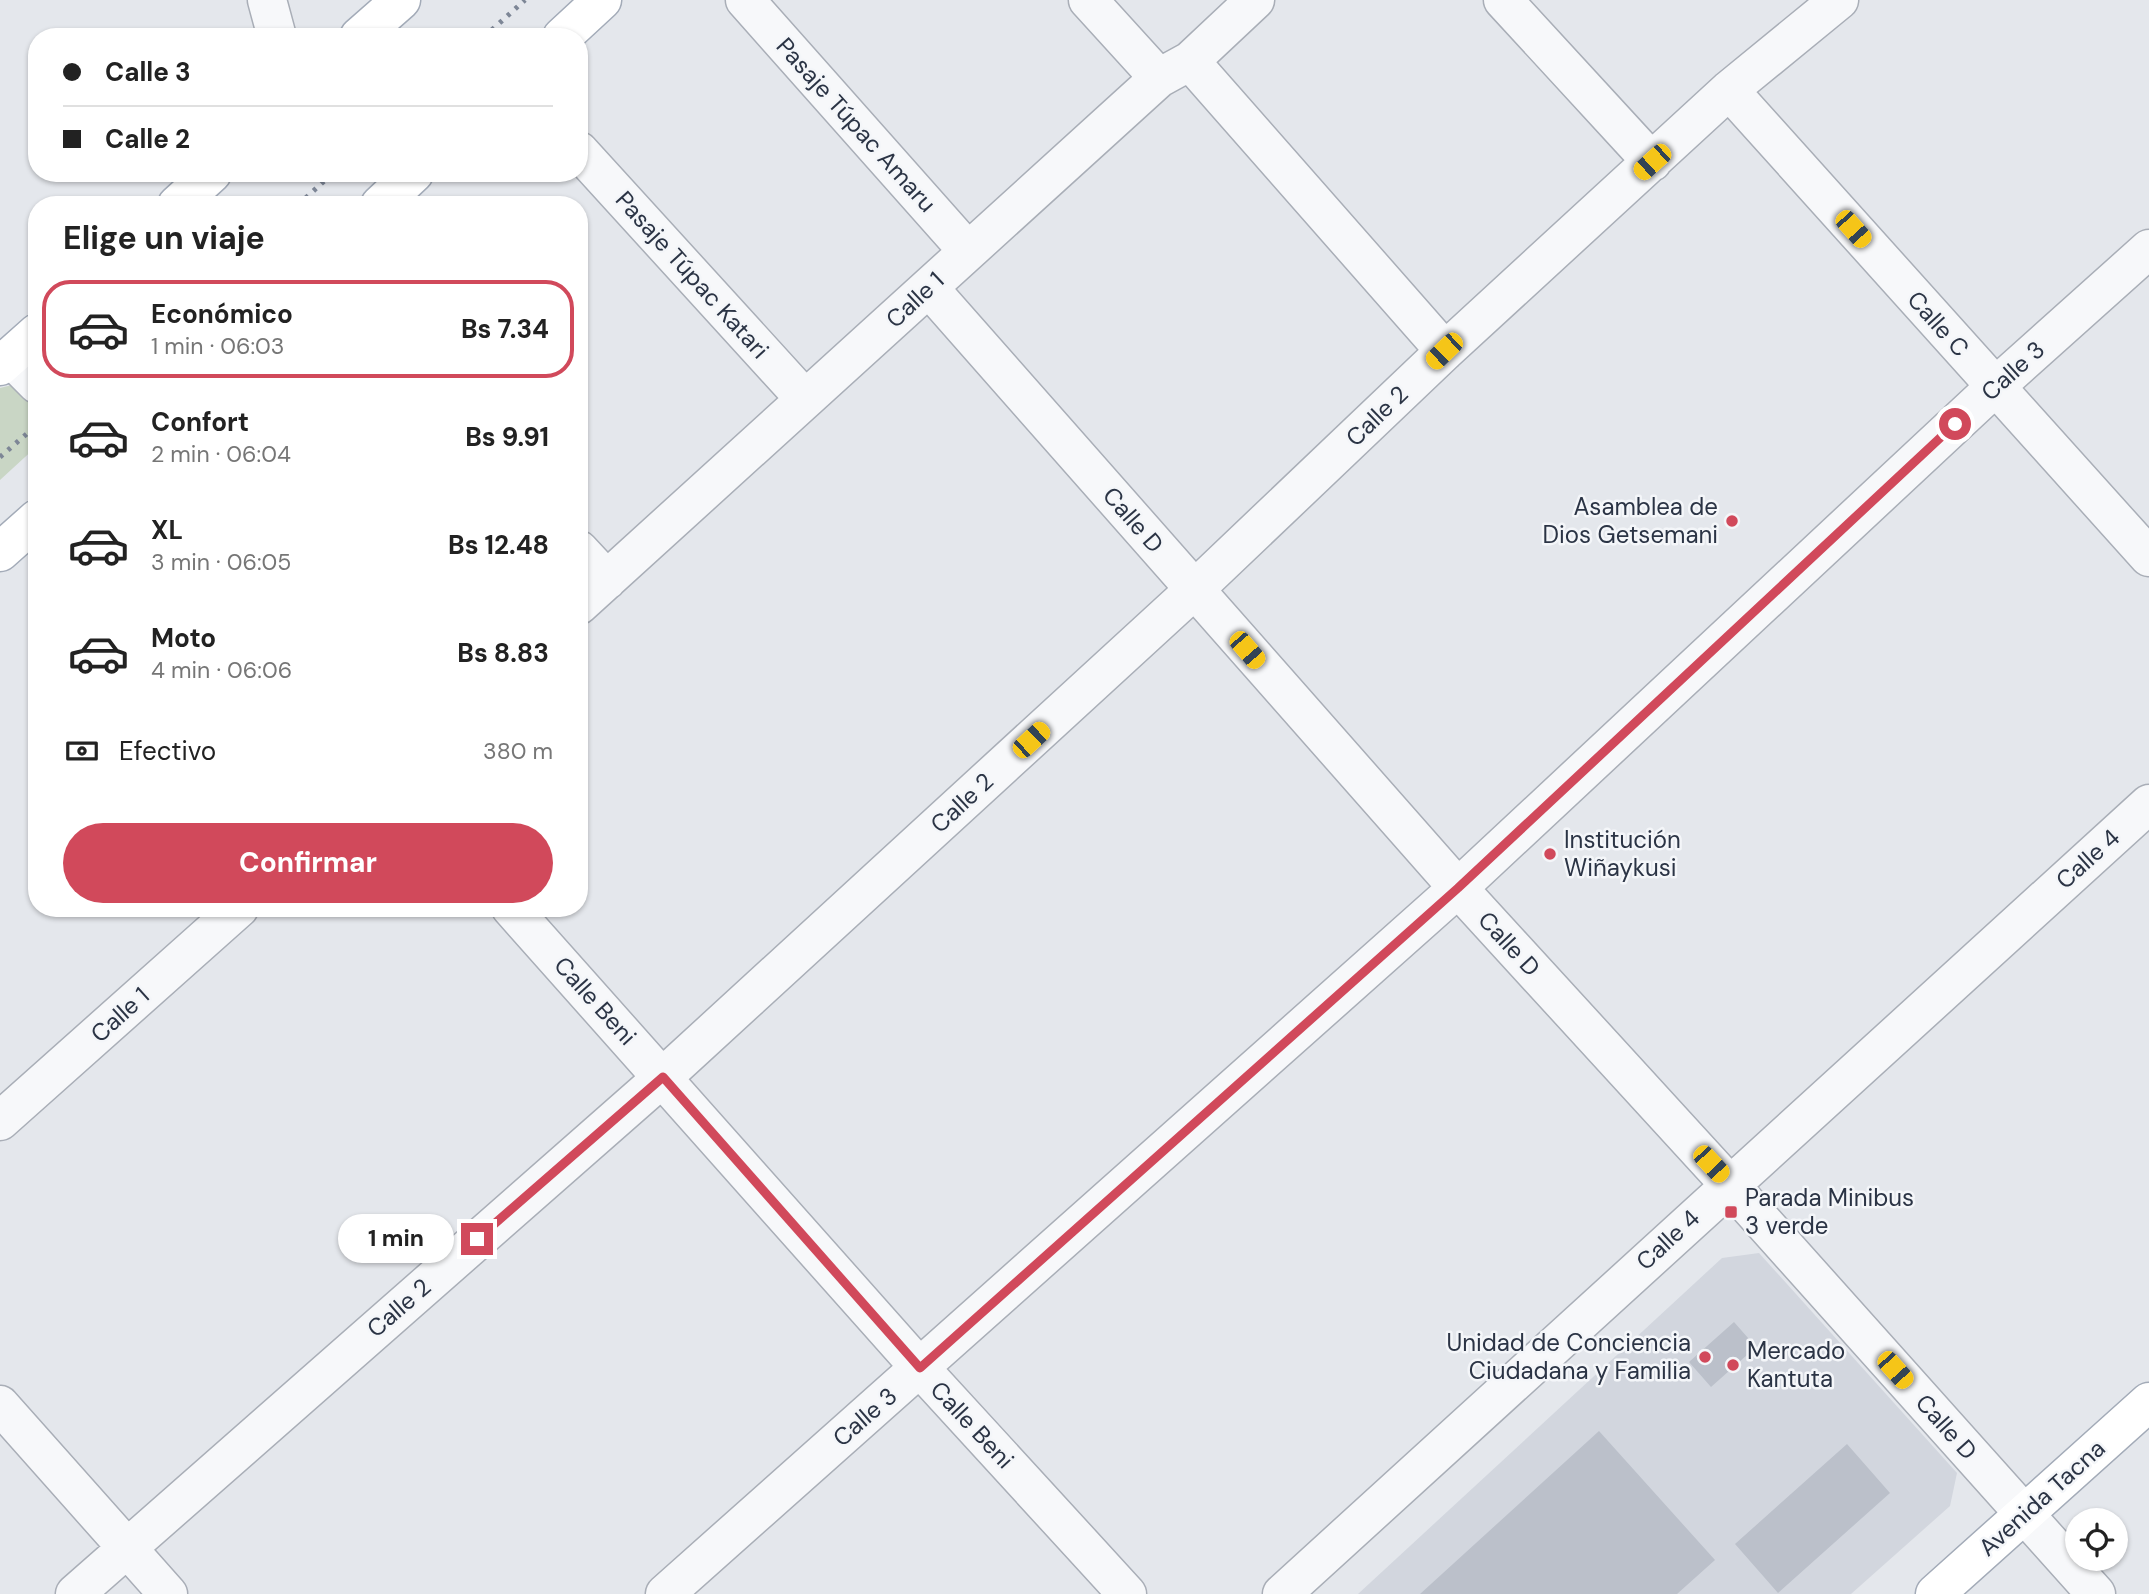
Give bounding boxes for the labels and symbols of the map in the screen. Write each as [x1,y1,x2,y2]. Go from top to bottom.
street label: Pasaje Túpac Amaru [770,31,943,218]
car [1630,140,1675,184]
street label: Pasaje Túpac Katari [609,184,776,365]
car [1832,206,1875,252]
street label: Calle 1 [879,265,950,334]
street label: Calle C [1901,284,1976,363]
car [1422,329,1467,373]
street label: Calle 3 [1974,334,2051,407]
street label: Calle 2 [1339,379,1414,453]
route start [1939,408,1971,440]
street label: Calle D [1096,480,1170,559]
place label: Asamblea de Dios Getsemani [1543,491,1718,550]
marker: Asamblea de Dios Getsemani [1724,513,1740,529]
car [1226,627,1269,673]
car [1009,718,1054,762]
street label: Calle 2 [924,766,1000,839]
street label: Calle 4 [2049,822,2126,895]
place label: Institución Wiñaykusi [1564,824,1681,883]
marker: Institución Wiñaykusi [1542,846,1558,862]
street label: Calle D [1472,905,1547,983]
street label: Calle Beni [548,950,643,1051]
street label: Calle 1 [84,980,155,1049]
car [1689,1141,1734,1187]
place label: Parada Minibus 3 verde [1745,1182,1914,1241]
street label: Calle 4 [1629,1203,1706,1277]
marker: Parada Minibus 3 verde [1723,1204,1739,1220]
callout: 1 min [337,1214,452,1264]
route end [461,1223,493,1255]
street label: Calle 2 [360,1271,437,1344]
place label: Unidad de Conciencia Ciudadana y Familia [1446,1327,1691,1386]
place label: Mercado Kantuta [1747,1335,1845,1394]
car [1874,1347,1917,1393]
marker: Unidad de Conciencia Ciudadana y Familia [1697,1349,1713,1365]
marker: Mercado Kantuta [1725,1357,1741,1373]
street label: Calle Beni [924,1374,1021,1475]
street label: Calle 3 [826,1380,903,1453]
street label: Calle D [1909,1387,1984,1466]
street label: Avenida Tacna [1972,1433,2111,1563]

